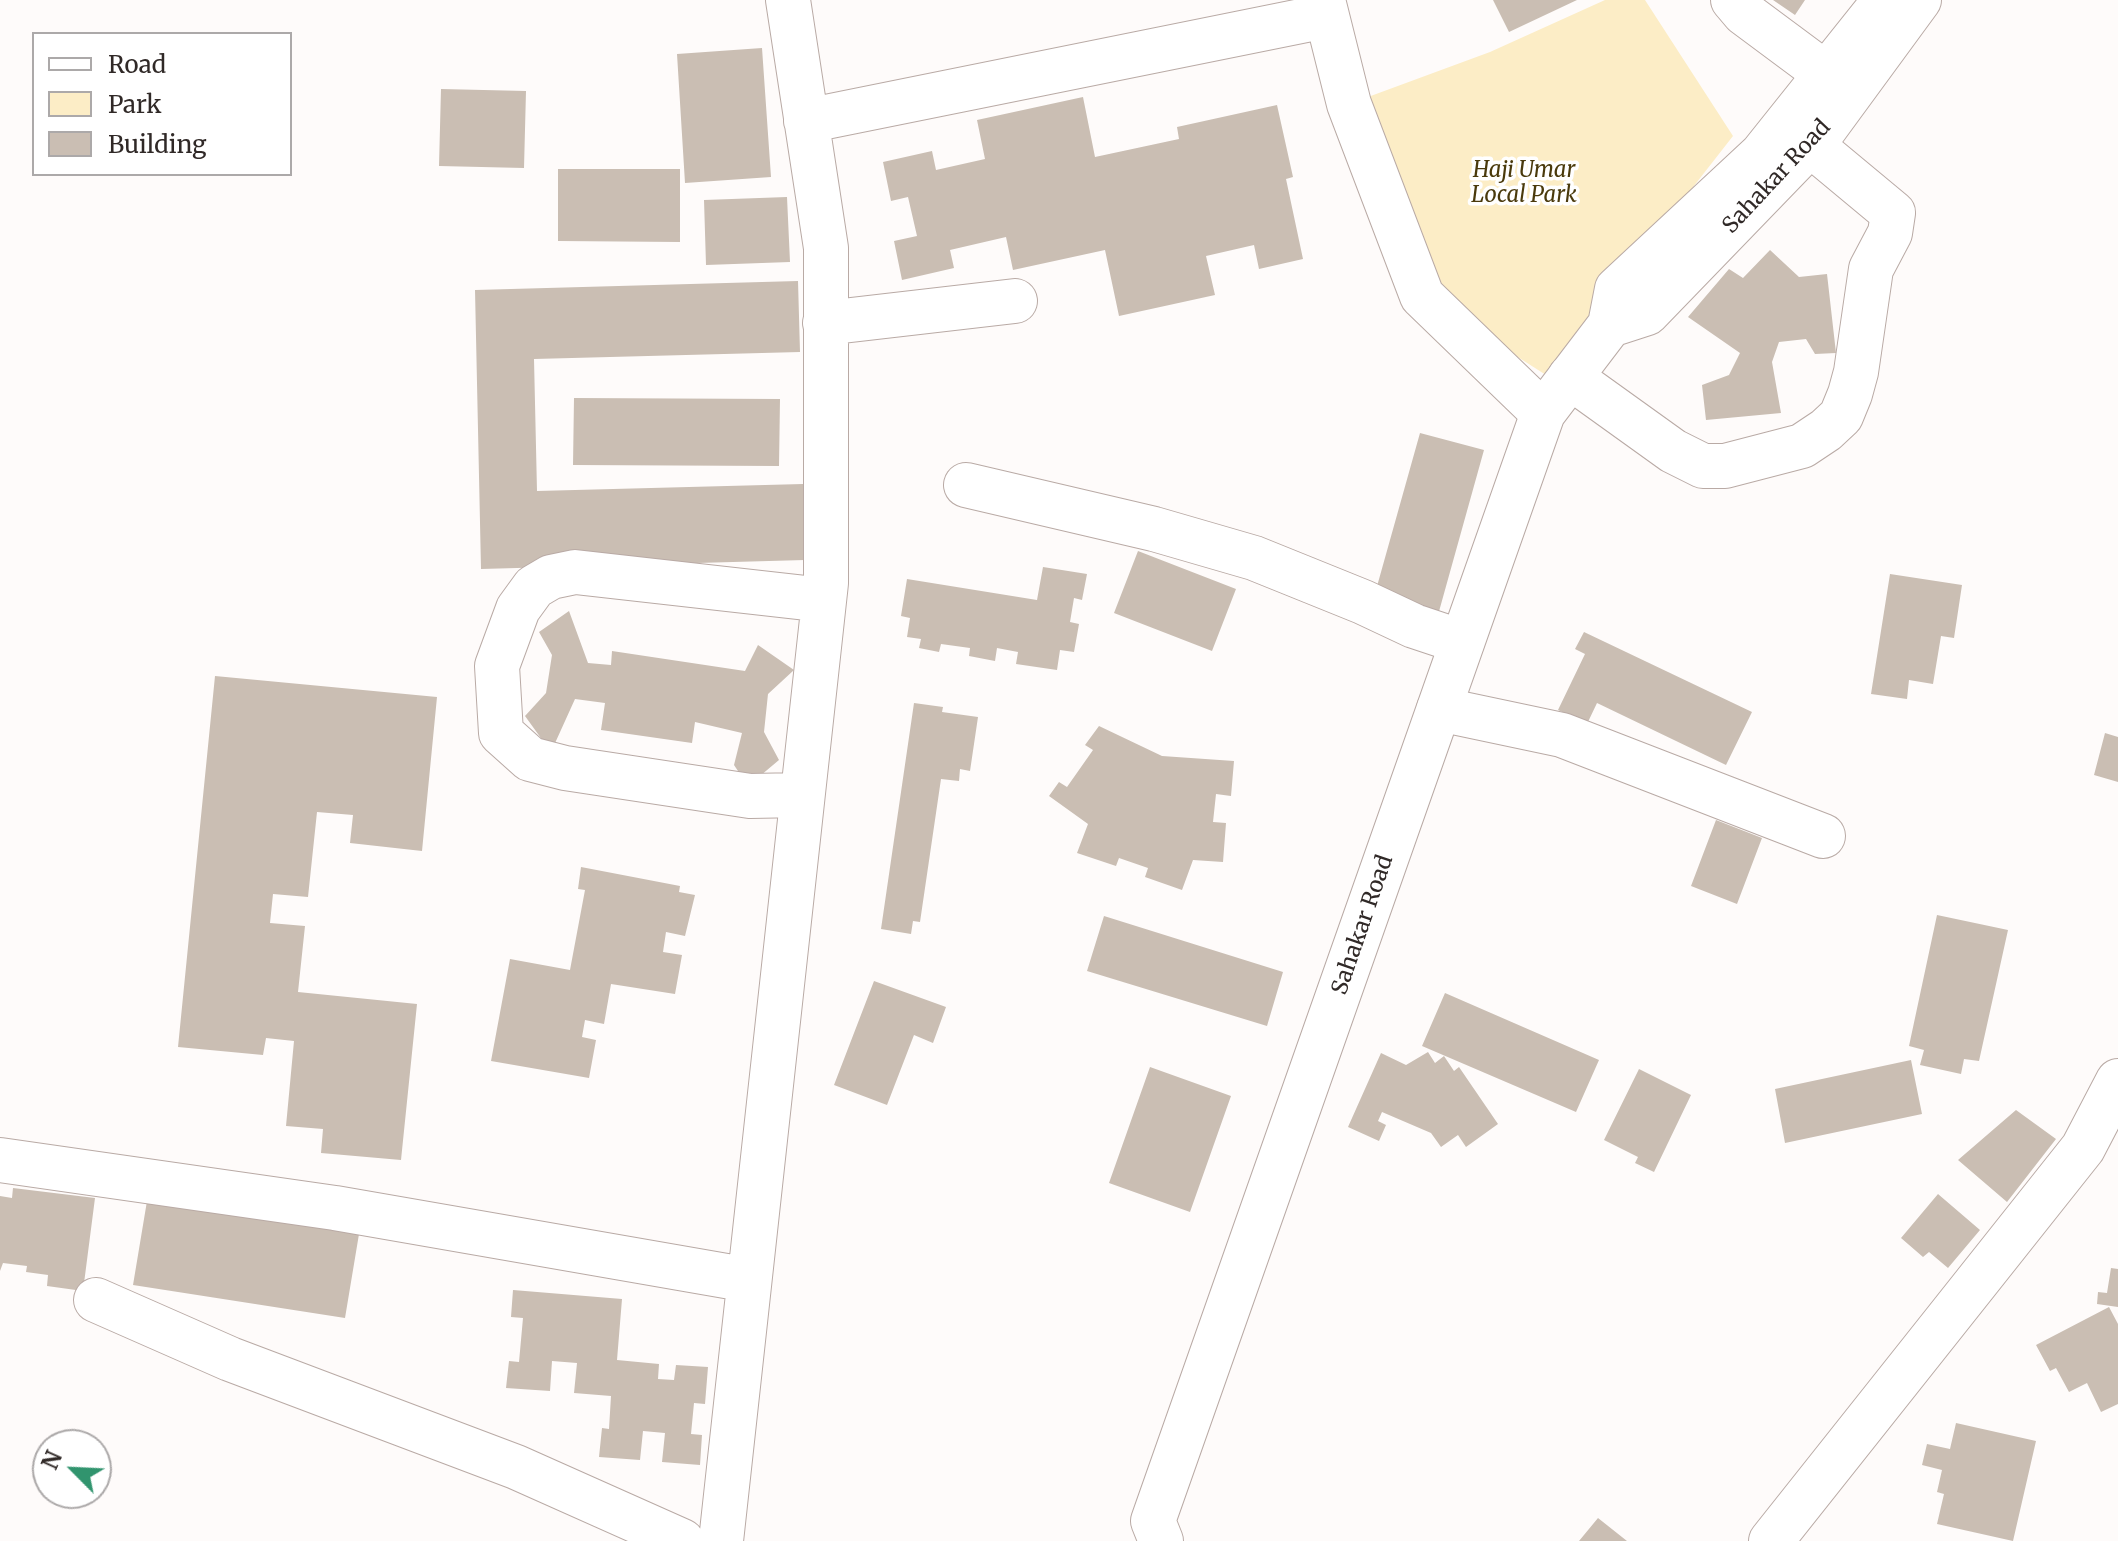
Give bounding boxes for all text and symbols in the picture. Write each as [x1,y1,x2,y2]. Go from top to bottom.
legend [32,32,292,176]
text: Road [108,49,166,80]
text: Park [108,89,161,120]
street label: Sahakar Road [1718,115,1836,239]
text: Building [108,129,207,160]
park label: Haji Umar Local Park [1471,158,1577,210]
street label: Sahakar Road [1327,852,1399,998]
north arrow [32,1429,112,1509]
text: N [36,1446,68,1474]

